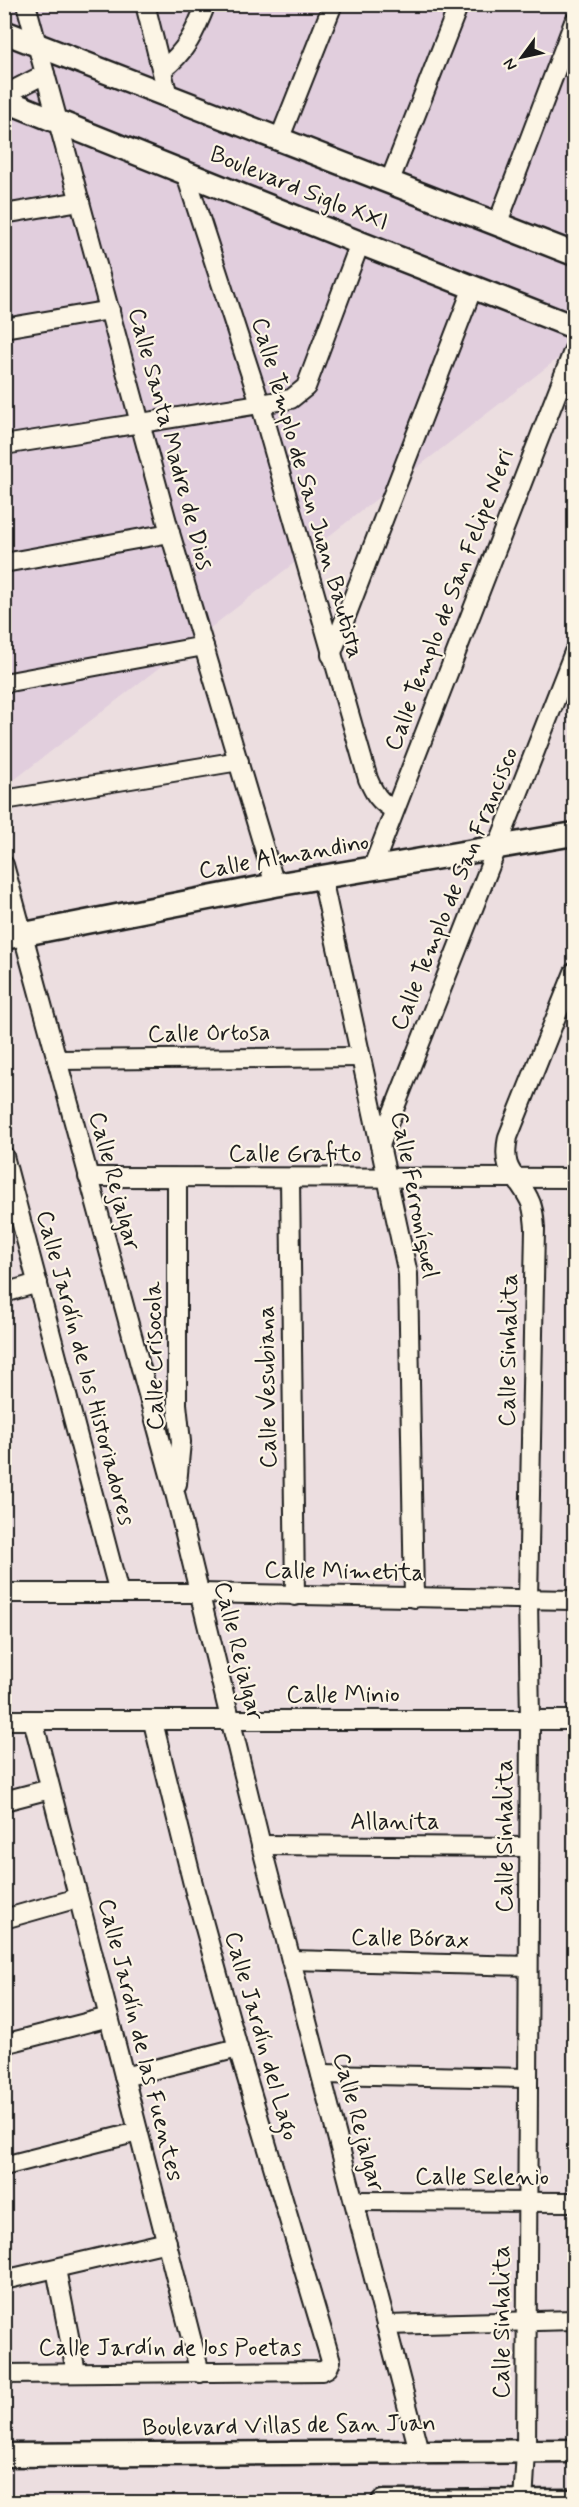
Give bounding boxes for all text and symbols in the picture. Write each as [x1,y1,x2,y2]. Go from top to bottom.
north arrow [492,27,552,87]
text: N [499,54,522,75]
street label: Boulevard Siglo XXI [205,139,393,239]
street label: Calle Santa Madre de Dios [120,305,220,573]
street label: Calle Templo de San Juan Bautista [243,314,371,662]
street label: Calle Templo de San Felipe Neri [378,445,522,755]
street label: Calle Templo de San Francisco [384,743,526,1035]
street label: Calle Almandino [196,827,372,887]
street label: Calle Ortosa [147,1017,271,1051]
street label: Calle Rejalgar [81,1108,147,1254]
street label: Calle Ferroníquel [383,1109,445,1281]
street label: Calle Grafito [228,1139,362,1170]
street label: Calle Jardín de los Historiadores [28,1207,142,1529]
street label: Calle Sinhalita [492,1273,526,1427]
street label: Calle Crisocola [138,1281,172,1431]
street label: Calle Vesubiana [251,1305,285,1469]
street label: Calle Mimetita [264,1555,424,1589]
street label: Calle Rejalgar [206,1578,270,1724]
street label: Calle Minio [286,1680,400,1711]
street label: Calle Sinhalita [490,1759,521,1913]
street label: Allanita [350,1807,440,1838]
street label: Calle Jardín de las Fuentes [90,1895,190,2185]
street label: Calle Bórax [351,1922,469,1956]
street label: Calle Jardín del Lago [213,1928,306,2145]
street label: Calle Rejalgar [325,2049,391,2195]
street label: Calle Selenio [415,2162,549,2193]
street label: Calle Sinhalita [487,2245,518,2399]
street label: Calle Jardín de los Poetas [38,2333,302,2364]
street label: Boulevard Villas de San Juan [142,2408,436,2444]

